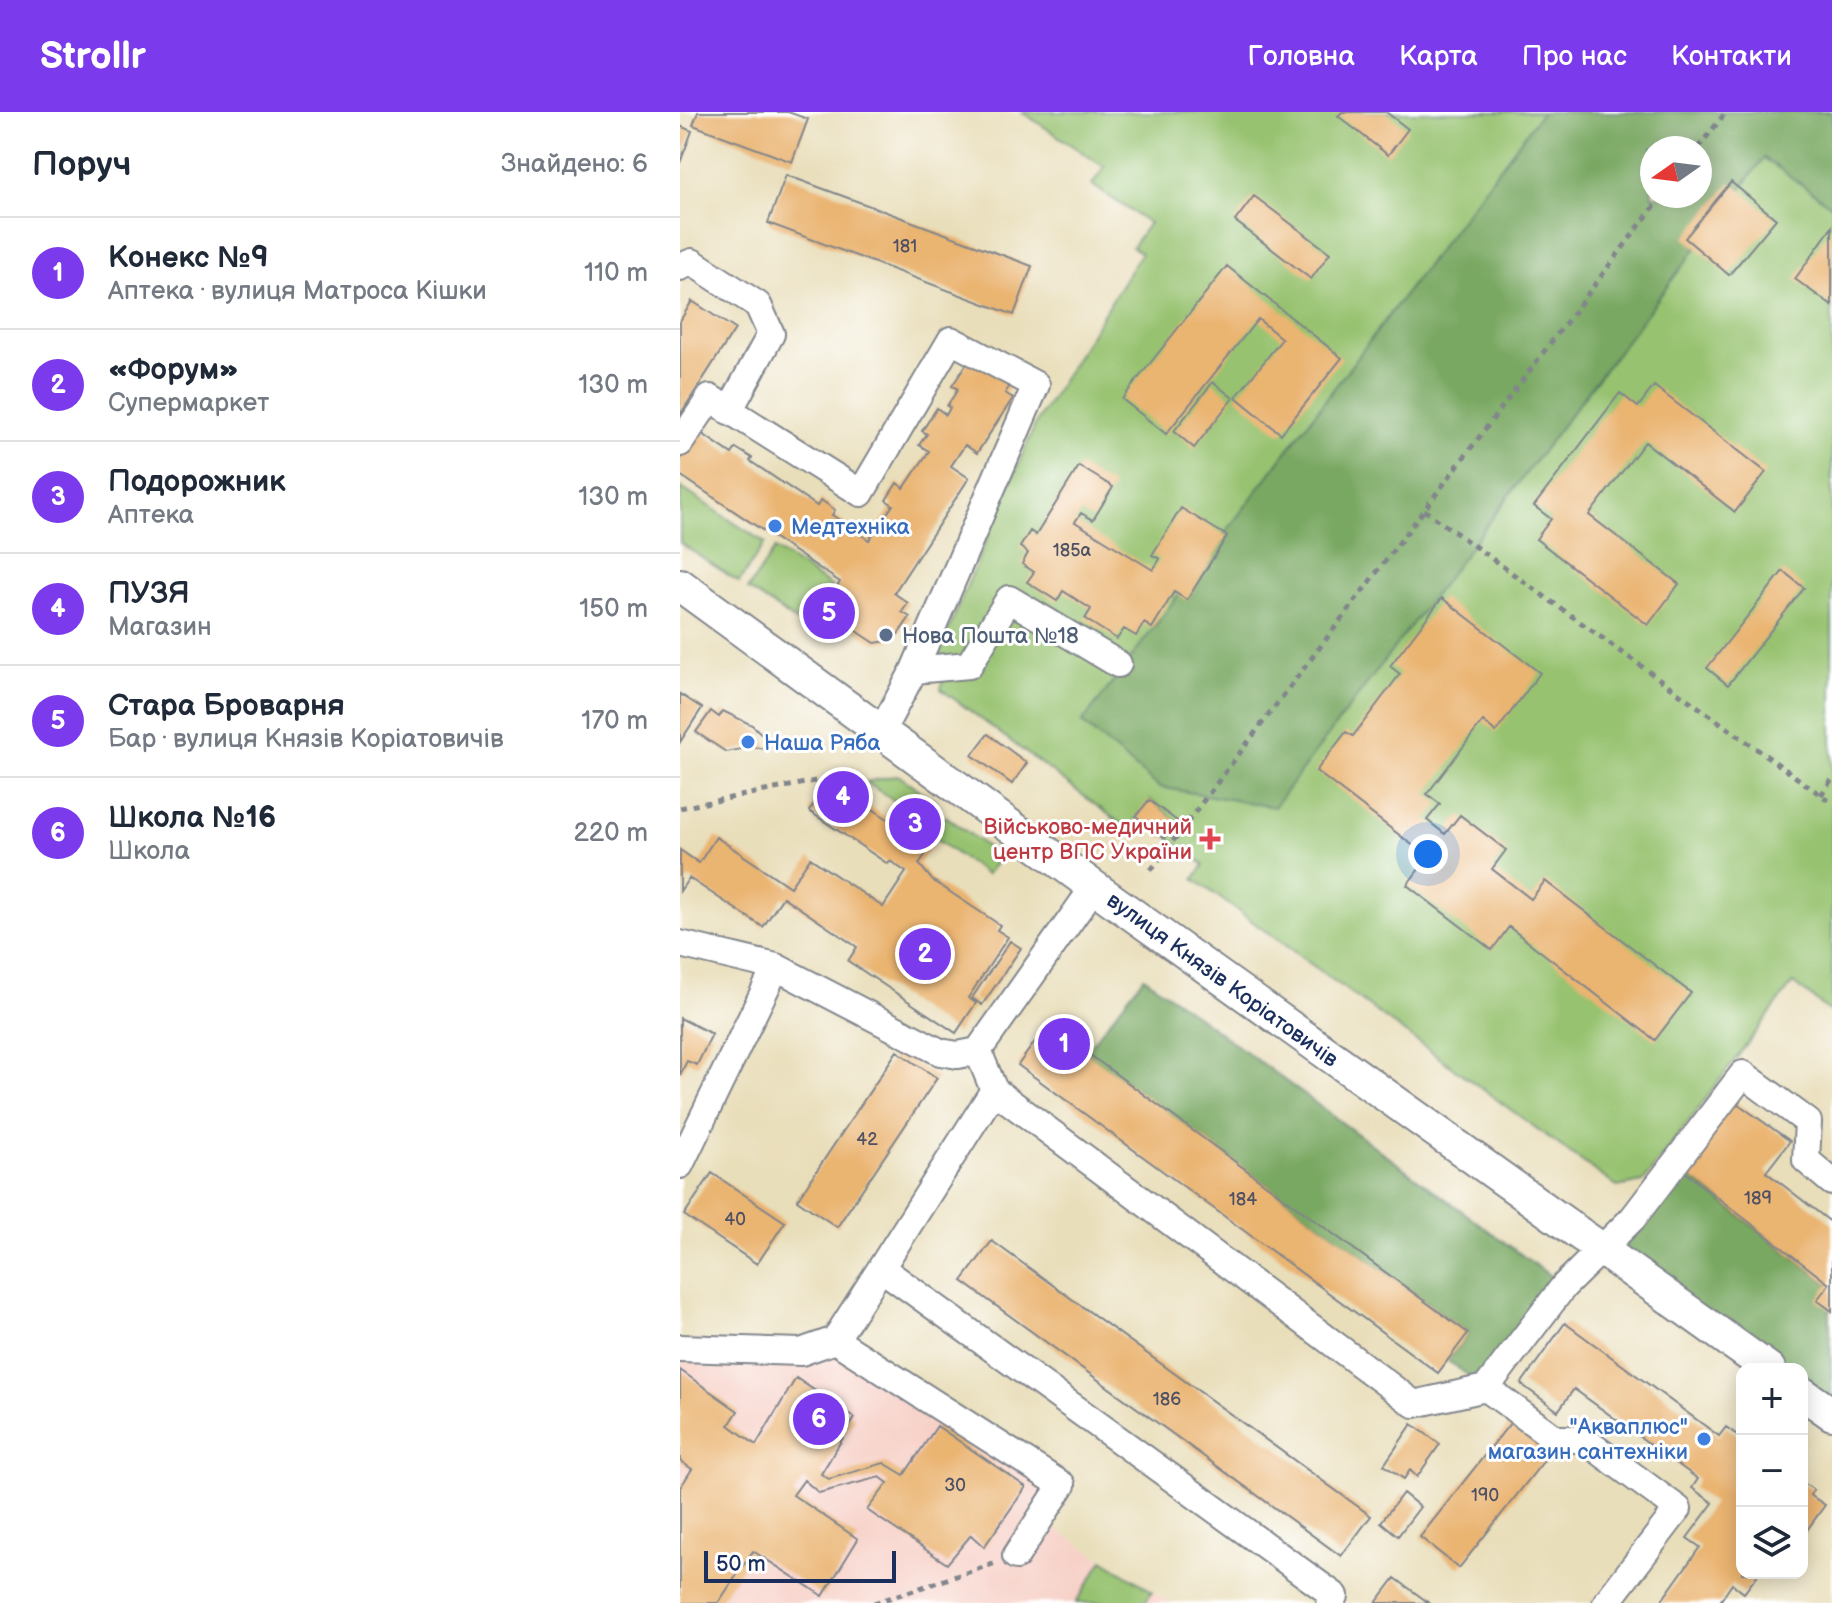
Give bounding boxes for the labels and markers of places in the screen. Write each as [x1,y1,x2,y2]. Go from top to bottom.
place label: Медтехніка [791,514,910,541]
marker: Медтехніка [766,517,784,535]
pin: 5 [803,583,855,643]
place label: Нова Пошта №18 [902,623,1079,650]
marker: Нова Пошта №18 [877,626,895,644]
place label: Наша Ряба [764,730,880,757]
marker: Наша Ряба [739,733,757,751]
pin: 4 [817,767,869,827]
pin: 3 [889,794,941,854]
place label: Військово-медичний центр ВПС України [983,814,1192,866]
marker: Військово-медичний центр ВПС України [1199,828,1221,850]
pin: 2 [899,924,951,984]
pin: 1 [1038,1014,1090,1074]
pin: 6 [793,1389,845,1449]
place label: "Акваплюс" магазин сантехніки [1488,1414,1688,1466]
marker: "Акваплюс" магазин сантехніки [1695,1430,1713,1448]

